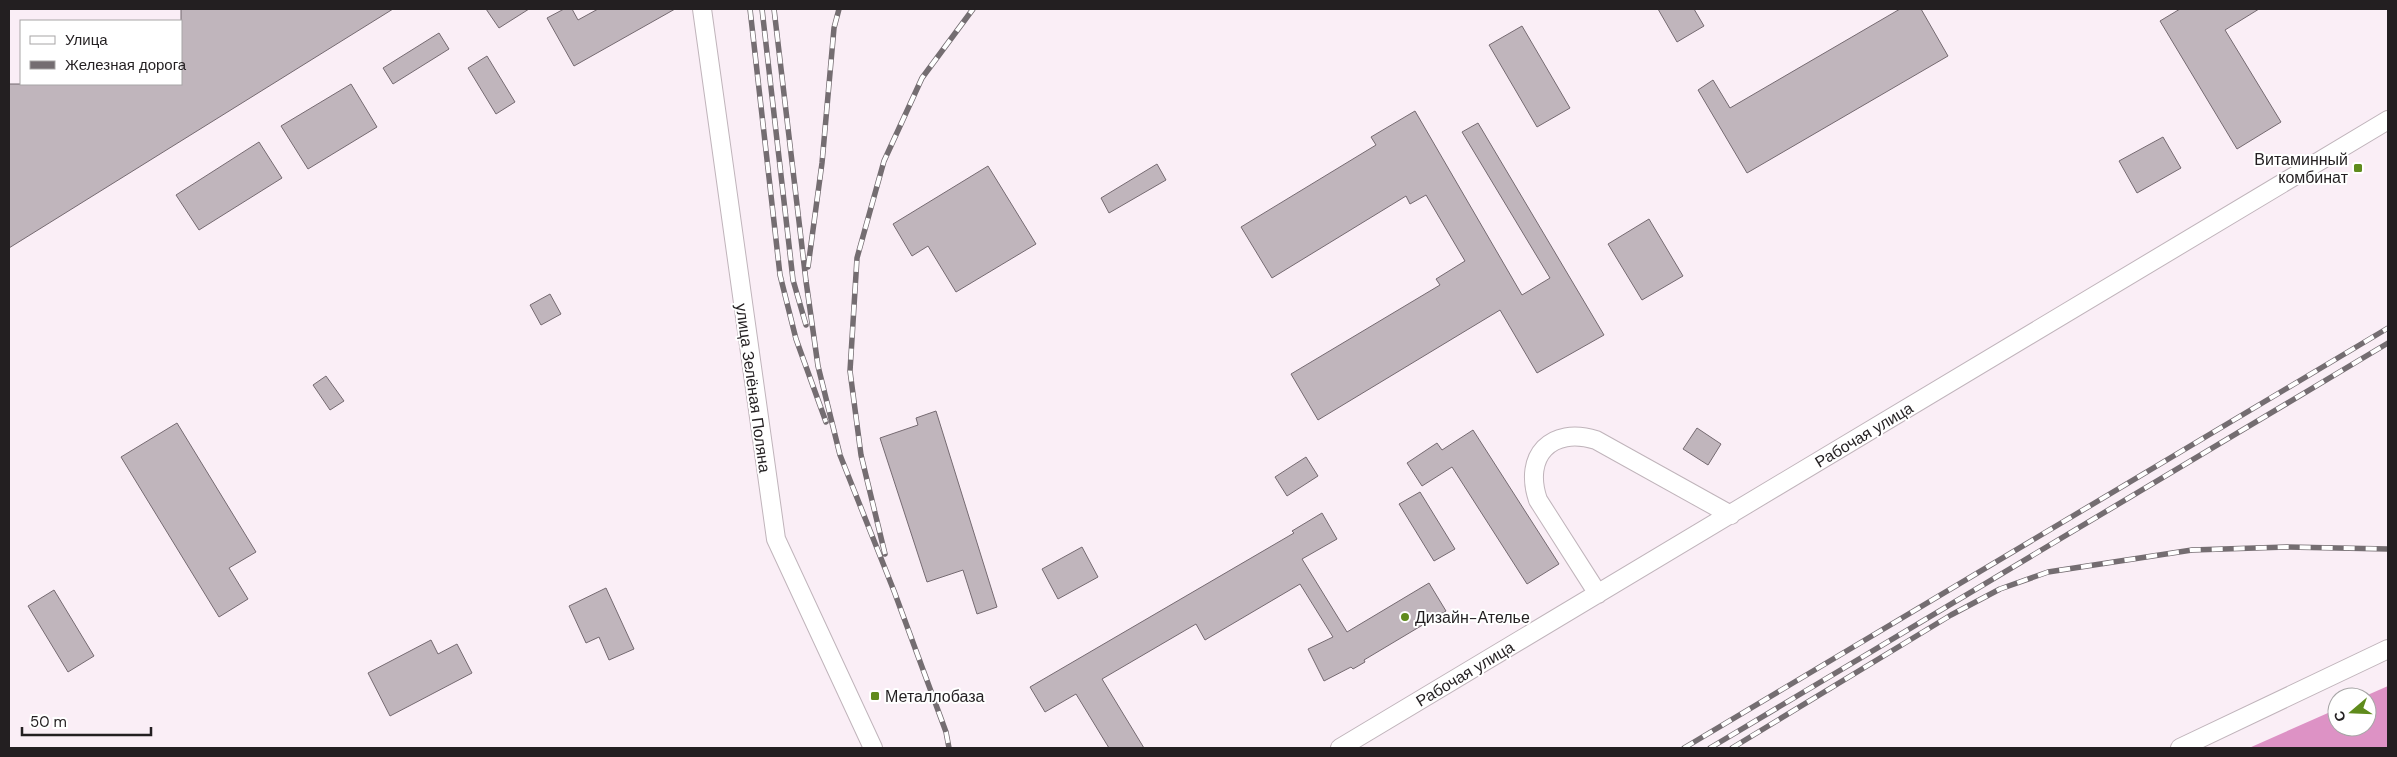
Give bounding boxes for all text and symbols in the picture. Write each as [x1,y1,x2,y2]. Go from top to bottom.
legend [20,20,182,85]
text: Улица [65,30,108,50]
text: Железная дорога [65,55,187,75]
place label: Витаминный комбинат [2254,149,2349,188]
marker: Витаминный комбинат [2352,162,2364,174]
street label: улица Зелёная Поляна [731,302,775,474]
street label: Рабочая улица [1811,397,1917,473]
place label: Дизайн-Ателье [1415,607,1530,628]
marker: Дизайн-Ателье [1399,611,1411,623]
street label: Рабочая улица [1412,636,1518,712]
place label: Металлобаза [885,686,985,707]
north arrow [2327,687,2377,737]
marker: Металлобаза [869,690,881,702]
scale bar [22,704,151,736]
text: С [2330,709,2350,724]
text: 50 m [30,712,67,732]

